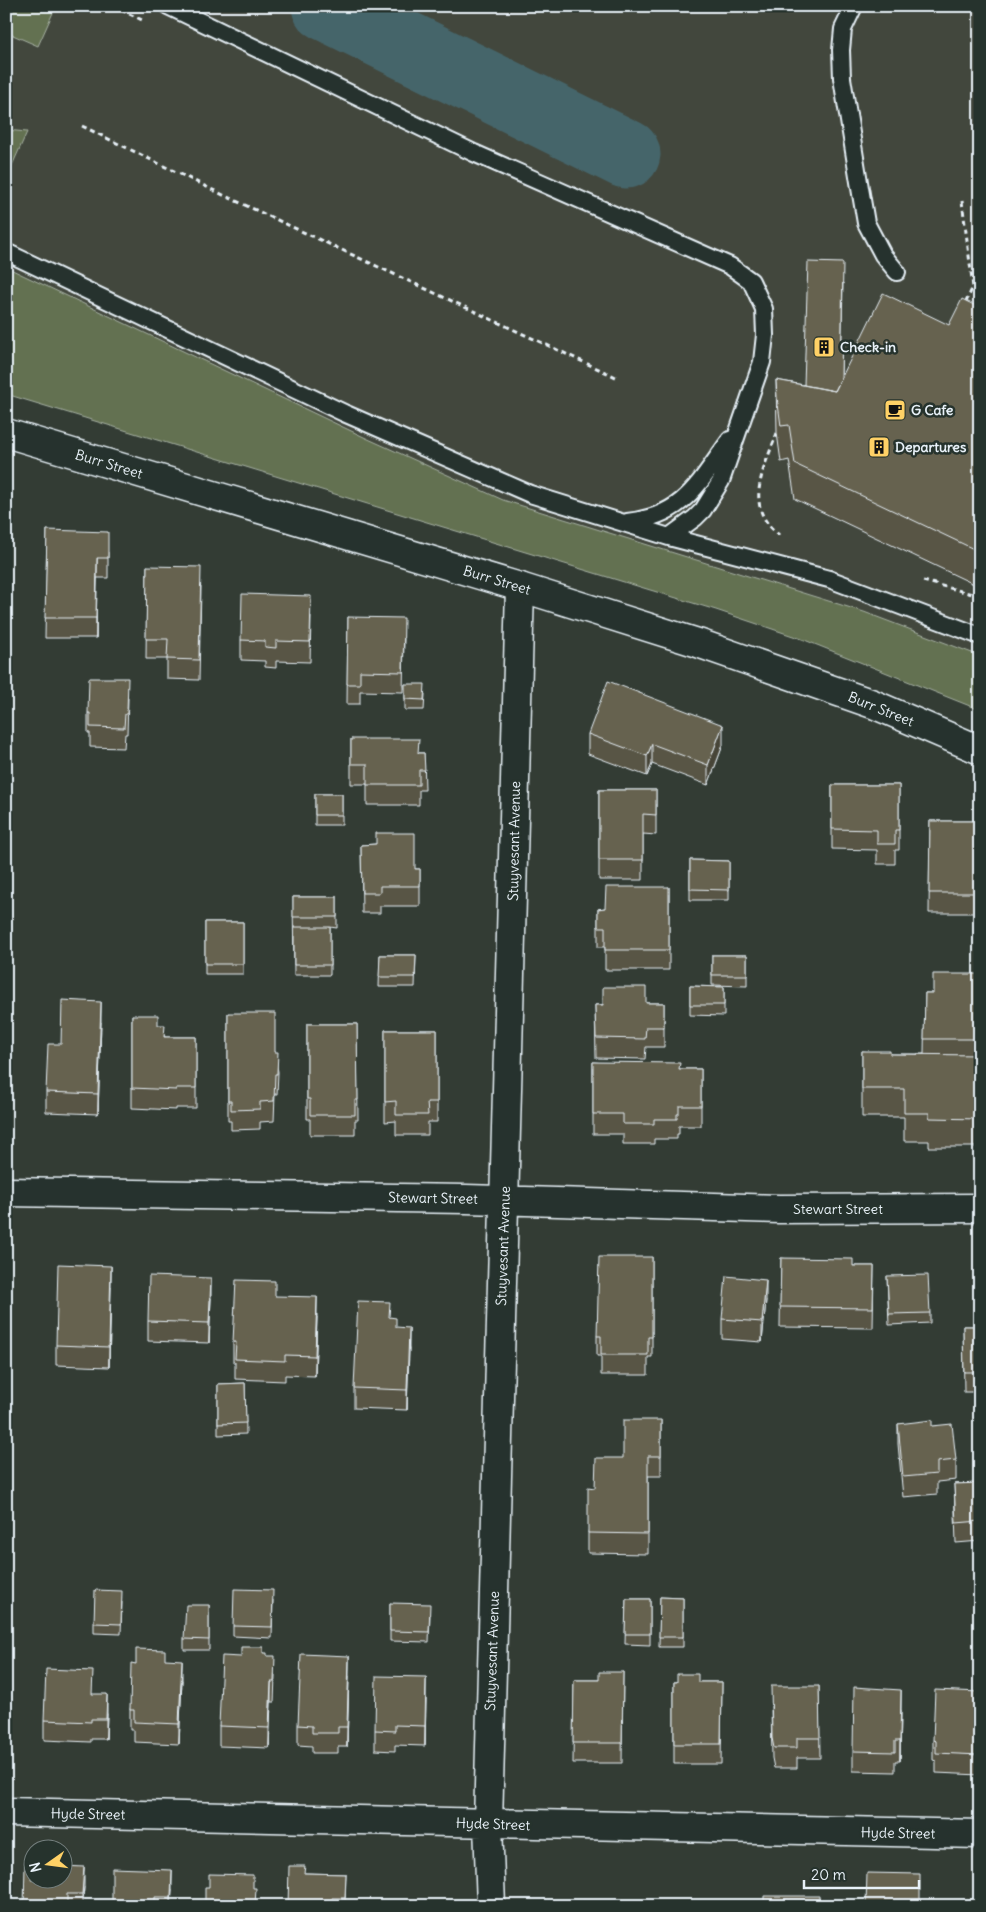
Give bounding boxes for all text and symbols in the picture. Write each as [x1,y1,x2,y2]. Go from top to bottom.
building icon: Check-in [812,335,836,359]
place label: Check-in [840,338,896,356]
cafe icon: G Cafe [883,398,907,422]
place label: G Cafe [911,401,954,419]
building icon: Departures [867,435,891,459]
place label: Departures [895,438,967,456]
street label: Burr Street [73,445,145,483]
street label: Burr Street [461,561,533,599]
street label: Burr Street [845,688,917,730]
street label: Stuyvesant Avenue [504,781,524,901]
street label: Stuyvesant Avenue [492,1186,514,1306]
street label: Stewart Street [388,1188,478,1208]
street label: Stewart Street [793,1200,883,1218]
street label: Stuyvesant Avenue [481,1591,503,1711]
street label: Hyde Street [51,1804,126,1824]
street label: Hyde Street [455,1814,531,1834]
street label: Hyde Street [861,1823,936,1843]
north arrow [22,1840,72,1890]
scale bar [804,1857,918,1889]
text: N [25,1860,45,1874]
text: 20 m [811,1865,846,1884]

